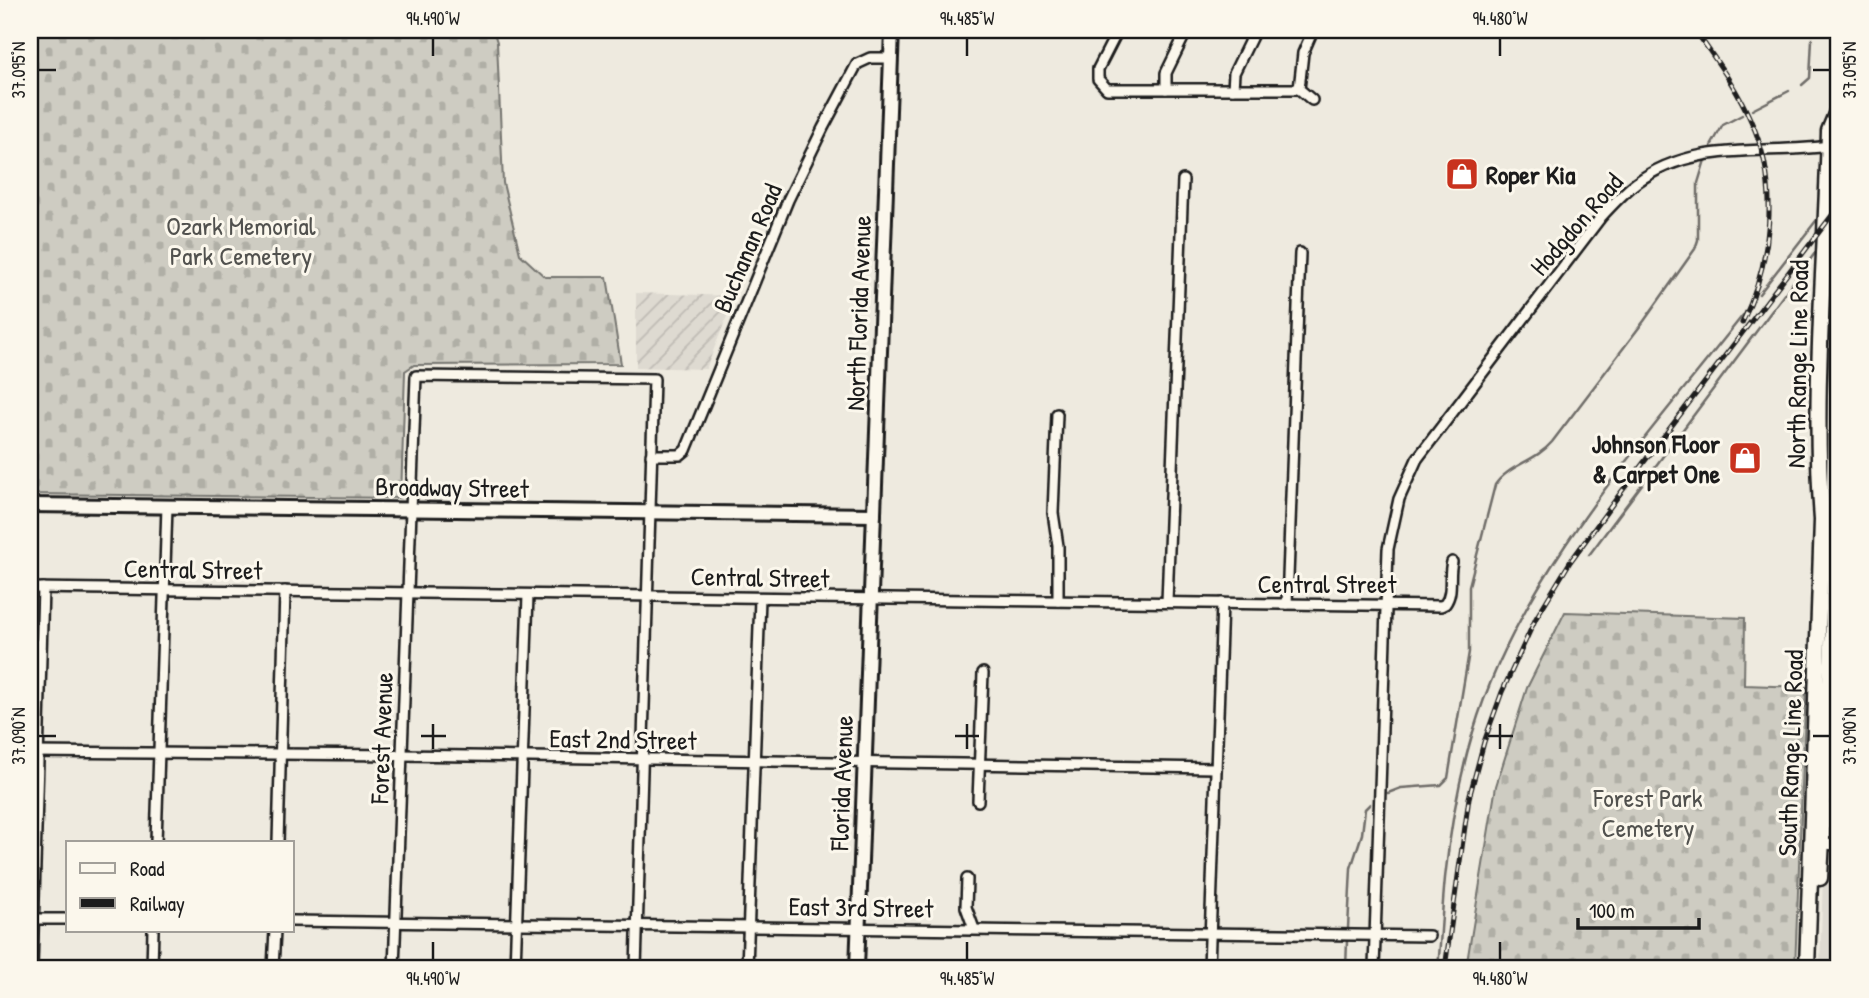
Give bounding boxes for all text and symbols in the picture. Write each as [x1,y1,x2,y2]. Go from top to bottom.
text: 94.490°W [406,6,460,31]
text: 94.485°W [940,6,994,31]
text: 94.480°W [1472,6,1528,31]
text: 37.095°N [6,42,31,98]
text: 37.095°N [1837,42,1862,98]
shop icon: Roper Kia [1443,155,1481,193]
place label: Roper Kia [1486,157,1576,193]
street label: Hodgdon Road [1522,165,1630,283]
street label: Buchanan Road [704,178,790,318]
park label: Ozark Memorial Park Cemetery [166,208,316,273]
street label: North Florida Avenue [837,215,879,411]
street label: North Range Line Road [1778,260,1816,468]
place label: Johnson Floor & Carpet One [1591,426,1721,492]
shop icon: Johnson Floor & Carpet One [1726,439,1764,477]
street label: Broadway Street [375,468,530,506]
street label: Central Street [123,550,264,588]
street label: Central Street [690,558,831,596]
street label: Central Street [1258,566,1398,601]
street label: South Range Line Road [1769,649,1811,857]
street label: Forest Avenue [361,672,401,805]
text: 37.090°N [6,707,31,765]
text: 37.090°N [1837,707,1862,765]
street label: Florida Avenue [821,715,861,852]
street label: East 2nd Street [549,720,698,758]
park label: Forest Park Cemetery [1592,780,1703,845]
legend [66,841,294,932]
text: Road [130,854,164,883]
scale bar [1578,886,1699,930]
street label: East 3rd Street [788,888,935,926]
text: Railway [130,889,185,918]
text: 100 m [1589,896,1635,925]
text: 94.490°W [406,966,460,991]
text: 94.485°W [940,966,994,991]
text: 94.480°W [1472,966,1528,991]

